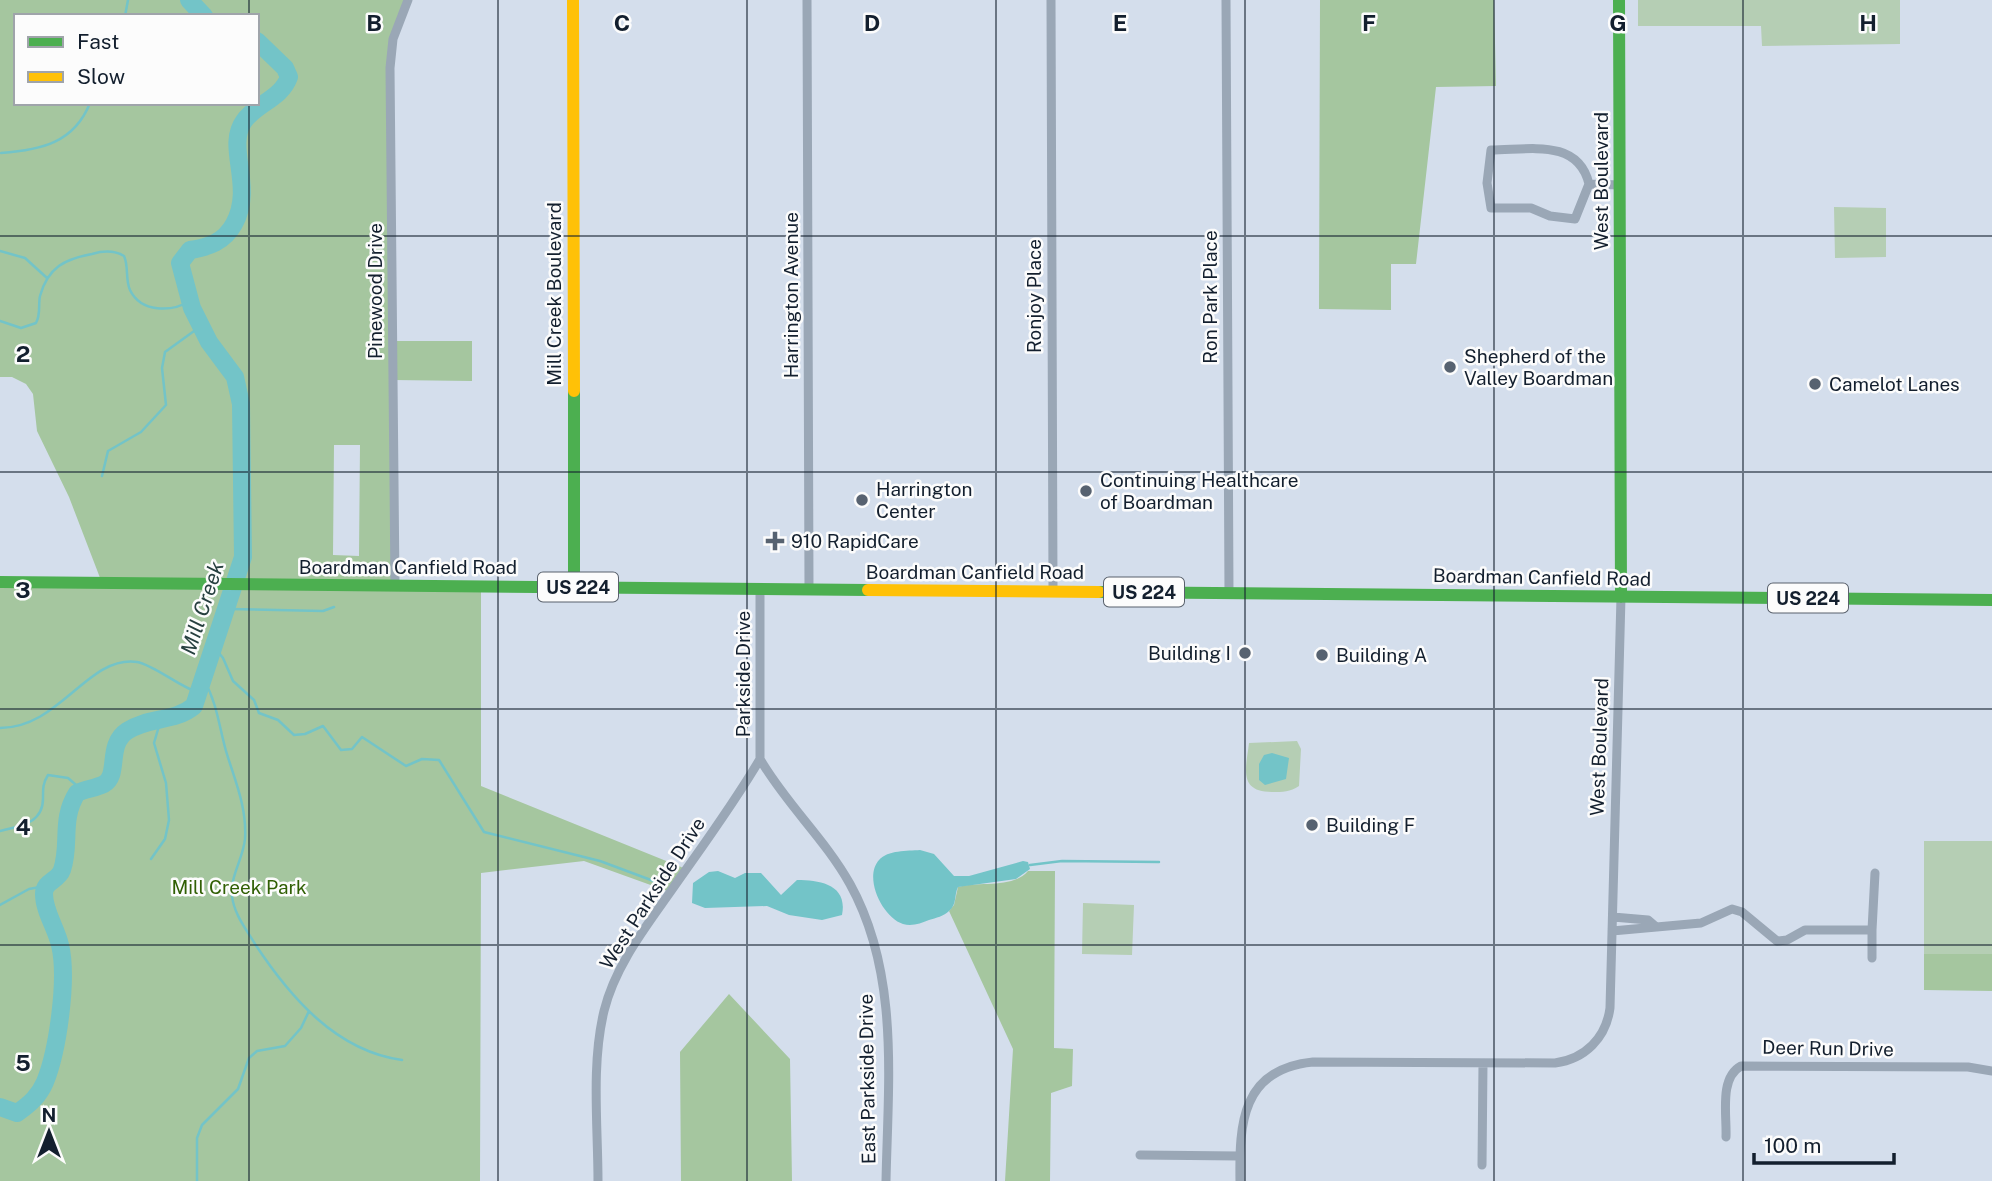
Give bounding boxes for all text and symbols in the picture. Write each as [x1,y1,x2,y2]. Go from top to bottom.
text: B [366,9,382,36]
text: C [614,9,630,36]
text: D [864,9,880,36]
text: E [1113,9,1127,36]
text: F [1362,9,1376,36]
text: G [1609,9,1627,36]
text: H [1859,9,1877,36]
legend [14,14,259,105]
text: Fast [77,29,119,54]
text: Slow [77,64,125,89]
street label: West Boulevard [1590,112,1612,250]
street label: Mill Creek Boulevard [543,202,565,386]
street label: Harrington Avenue [780,212,802,378]
street label: Pinewood Drive [364,223,386,359]
street label: Ron Park Place [1199,230,1221,364]
street label: Ronjoy Place [1023,239,1045,353]
text: 2 [16,340,30,367]
place label: Shepherd of the Valley Boardman [1464,345,1613,389]
marker: Shepherd of the Valley Boardman [1442,359,1458,375]
place label: Camelot Lanes [1829,373,1960,395]
marker: Camelot Lanes [1807,376,1823,392]
place label: Continuing Healthcare of Boardman [1100,469,1299,513]
place label: Harrington Center [876,478,972,522]
marker: Continuing Healthcare of Boardman [1078,483,1094,499]
marker: Harrington Center [854,492,870,508]
place label: 910 RapidCare [791,530,919,552]
marker: 910 RapidCare [765,531,785,551]
street label: Boardman Canfield Road [299,556,517,578]
water label: Mill Creek [175,558,229,658]
street label: Boardman Canfield Road [866,561,1084,583]
street label: Boardman Canfield Road [1433,564,1651,590]
road number: US 224 [538,572,618,602]
text: 3 [15,576,31,603]
road number: US 224 [1104,578,1184,606]
road number: US 224 [1768,584,1848,612]
street label: Parkside Drive [732,611,754,737]
place label: Building I [1148,642,1231,664]
place label: Building A [1336,644,1427,666]
marker: Building I [1237,645,1253,661]
marker: Building A [1314,647,1330,663]
street label: West Boulevard [1586,677,1612,817]
text: 4 [15,813,31,840]
street label: West Parkside Drive [595,813,709,973]
place label: Building F [1326,814,1415,836]
marker: Building F [1304,817,1320,833]
park label: Mill Creek Park [171,876,307,898]
street label: East Parkside Drive [855,994,879,1164]
street label: Deer Run Drive [1762,1036,1894,1060]
text: 5 [15,1049,31,1076]
north arrow [14,1097,84,1167]
text: N [42,1104,56,1126]
scale bar [1754,1122,1894,1166]
text: 100 m [1764,1133,1821,1158]

